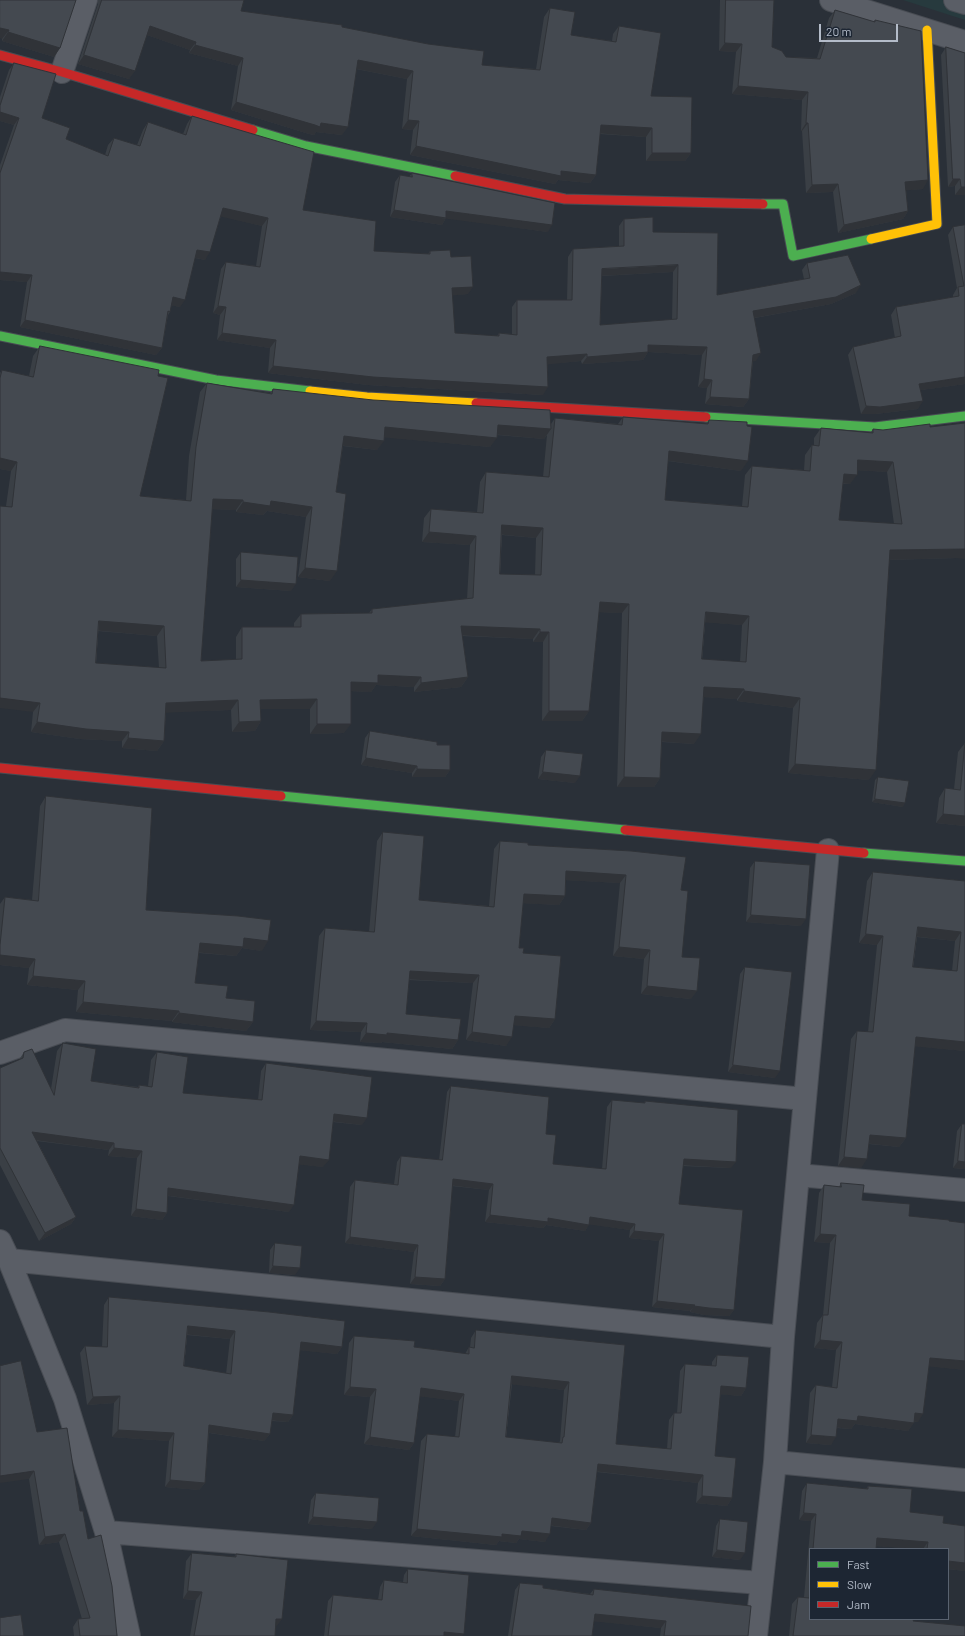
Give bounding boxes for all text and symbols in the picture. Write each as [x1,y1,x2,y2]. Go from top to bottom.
scale bar [821,16,900,42]
text: 20 m [826,24,852,38]
legend [809,1548,949,1620]
text: Fast [847,1557,870,1571]
text: Slow [847,1577,872,1591]
text: Jam [847,1597,870,1611]

